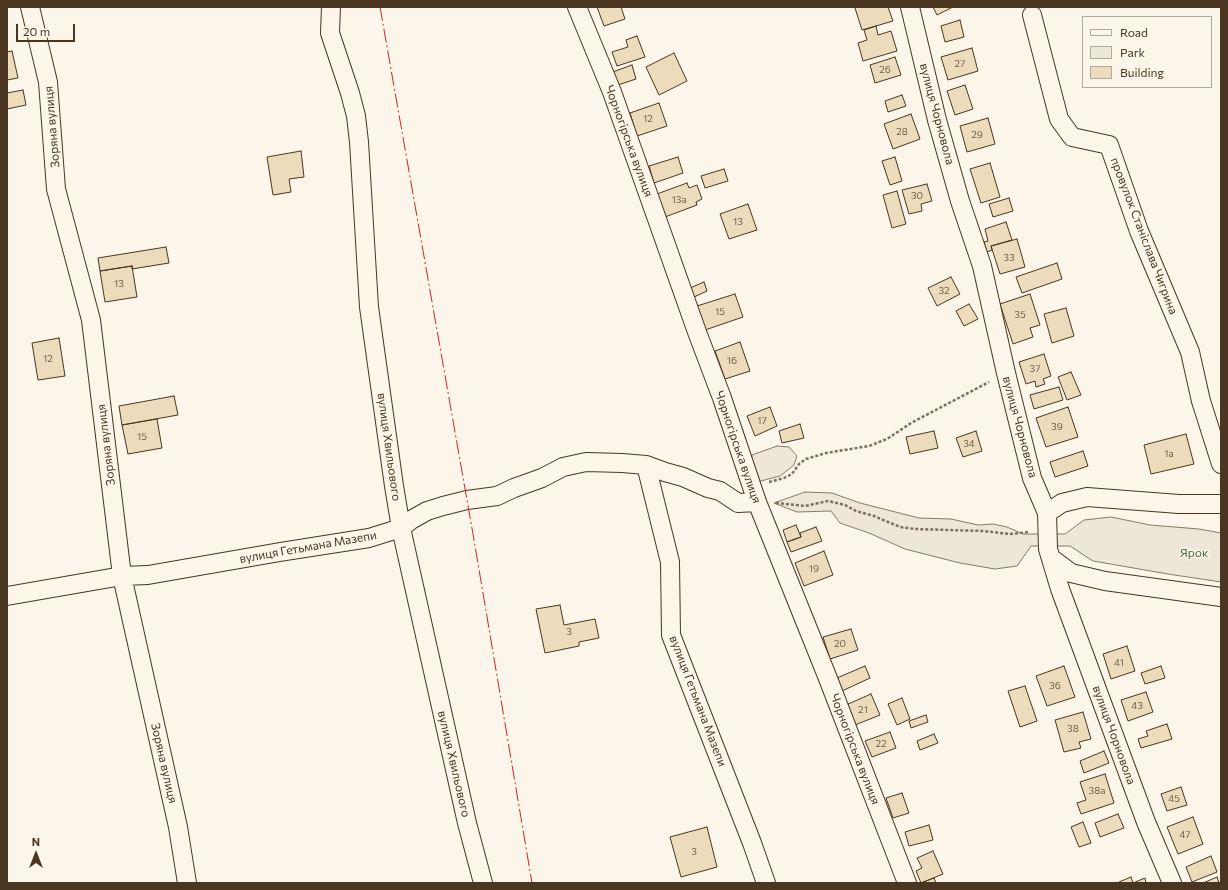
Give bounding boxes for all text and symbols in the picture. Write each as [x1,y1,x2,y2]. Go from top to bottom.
scale bar [18,16,77,42]
legend [1082,16,1212,88]
text: 20 m [23,24,50,38]
text: Road [1120,25,1148,39]
text: Park [1120,45,1145,59]
house number: 27 [955,58,965,70]
street label: вулиця Чорновола [917,62,957,166]
house number: 26 [879,64,891,76]
text: Building [1120,65,1164,79]
street label: Чорногірська вулиця [602,83,656,199]
street label: Зоряна вулиця [41,86,63,168]
house number: 12 [643,113,653,125]
house number: 28 [896,126,908,138]
house number: 29 [971,129,983,141]
street label: провулок Станіслава Чигрина [1107,155,1181,317]
house number: 30 [911,190,923,202]
house number: 13а [671,194,687,206]
house number: 13 [733,216,743,228]
house number: 33 [1003,252,1015,264]
house number: 13 [114,278,124,290]
house number: 32 [938,285,950,297]
house number: 15 [715,306,725,318]
house number: 35 [1014,309,1026,321]
house number: 12 [43,353,53,365]
house number: 16 [727,355,737,367]
house number: 37 [1030,363,1040,375]
street label: вулиця Чорновола [1000,375,1040,479]
street label: Чорногірська вулиця [712,389,764,505]
street label: вулиця Хвильового [374,392,404,502]
street label: Зоряна вулиця [94,403,118,487]
house number: 17 [757,415,767,427]
house number: 39 [1051,421,1063,433]
house number: 15 [137,431,147,443]
house number: 34 [963,438,975,450]
house number: 1а [1164,448,1174,460]
street label: вулиця Гетьмана Мазепи [238,528,378,566]
park label: Ярок [1180,546,1208,560]
house number: 19 [809,563,819,575]
house number: 3 [566,626,572,638]
street label: вулиця Гетьмана Мазепи [666,633,730,769]
house number: 20 [834,638,846,650]
house number: 41 [1114,657,1124,669]
house number: 36 [1049,680,1061,692]
street label: вулиця Чорновола [1089,683,1139,787]
street label: Чорногірська вулиця [827,691,883,807]
house number: 43 [1131,700,1143,712]
house number: 21 [858,704,868,716]
street label: вулиця Хвильового [435,709,473,819]
street label: Зоряна вулиця [148,721,180,805]
house number: 38 [1067,723,1079,735]
house number: 22 [875,738,887,750]
house number: 38а [1089,785,1105,797]
house number: 45 [1168,793,1180,805]
house number: 47 [1179,829,1191,841]
north arrow [16,834,56,874]
text: N [32,835,40,848]
house number: 3 [691,846,697,858]

